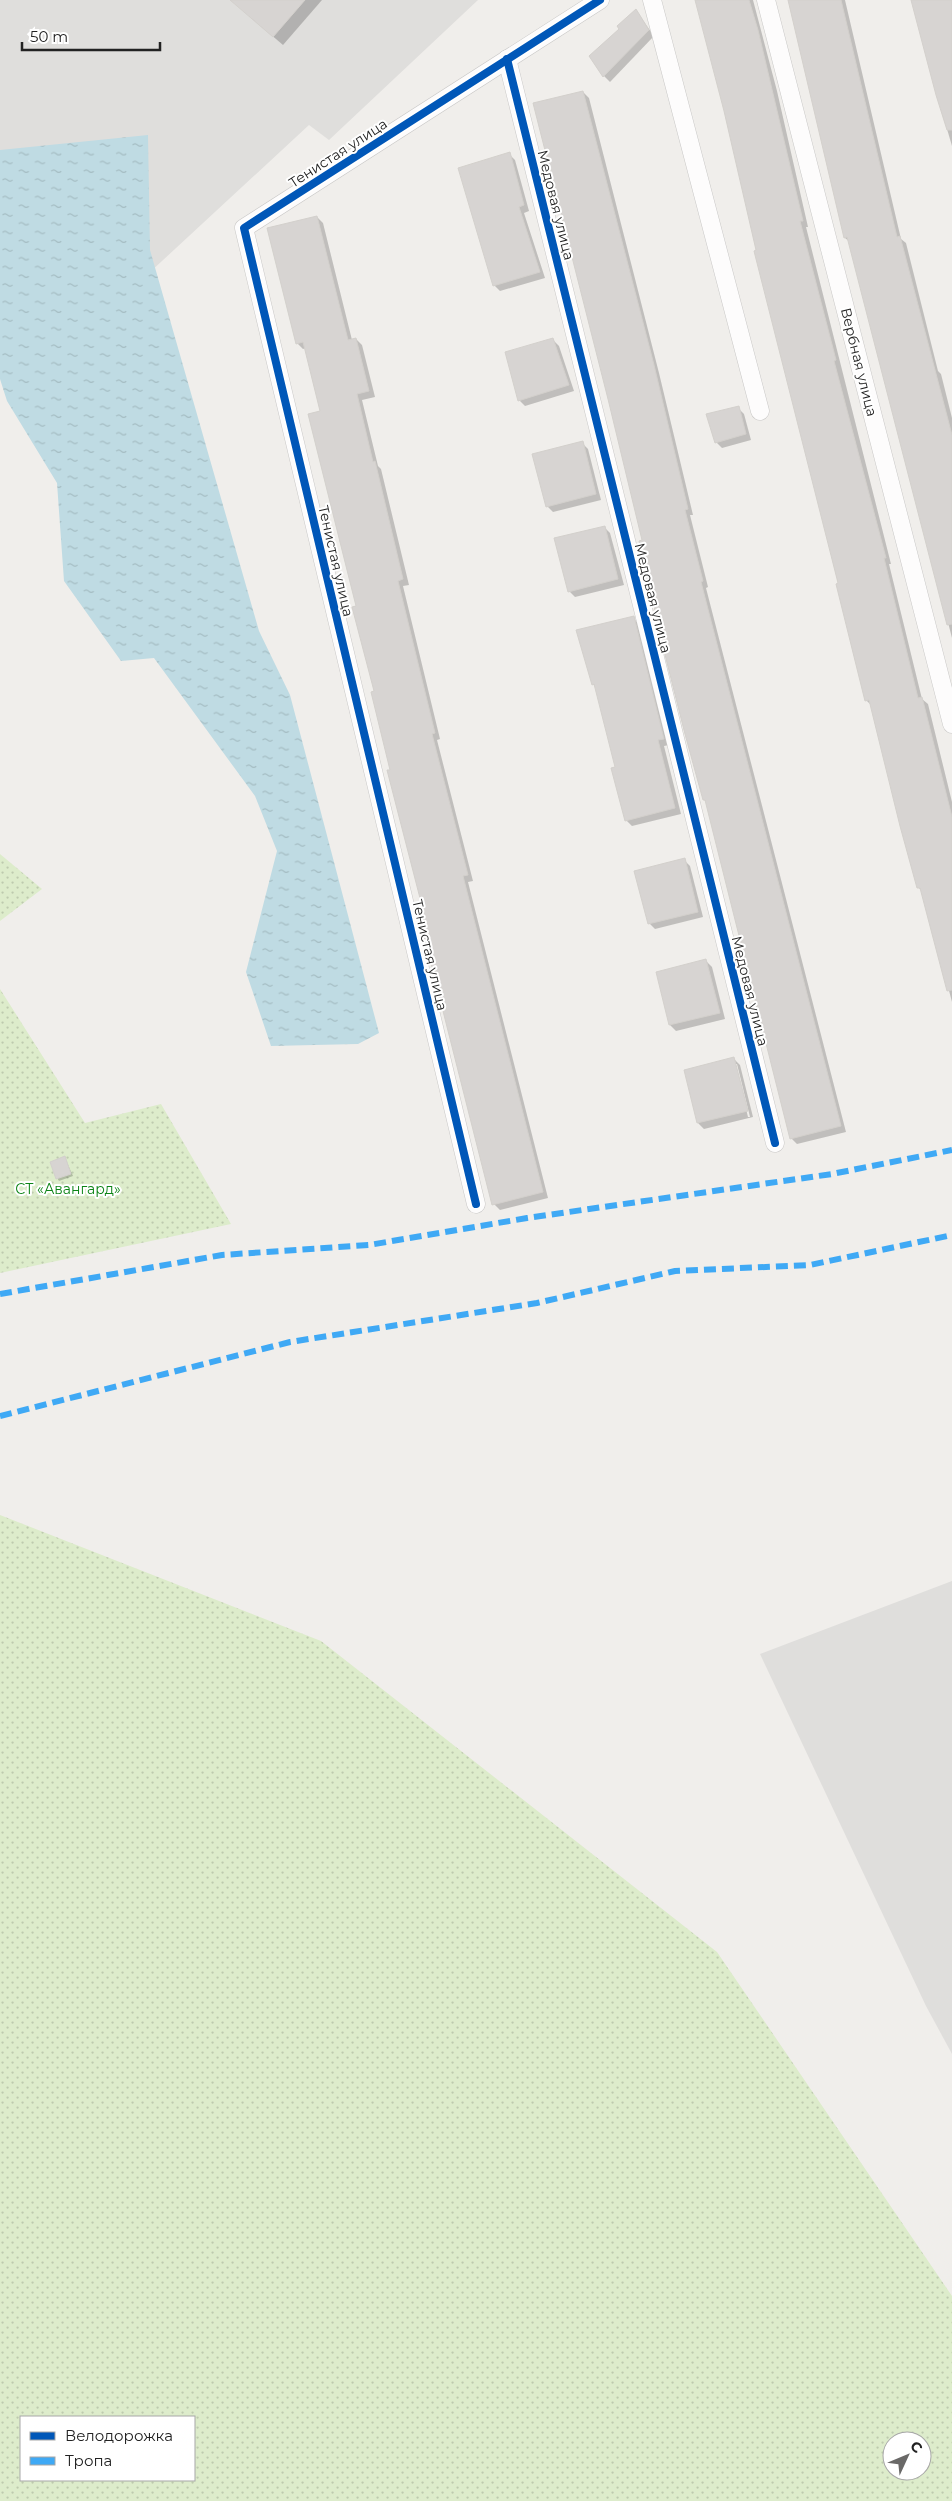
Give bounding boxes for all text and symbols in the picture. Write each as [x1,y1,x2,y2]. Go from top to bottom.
scale bar [22,20,160,52]
text: 50 m [30,27,68,46]
street label: Тенистая улица [285,115,391,191]
street label: Медовая улица [534,148,578,262]
street label: Вербная улица [837,306,881,418]
street label: Тенистая улица [314,504,358,618]
street label: Медовая улица [631,541,675,655]
street label: Тенистая улица [408,898,452,1012]
street label: Медовая улица [728,934,772,1048]
park label: СТ «Авангард» [15,1180,121,1198]
legend [20,2416,195,2481]
text: Велодорожка [65,2426,173,2445]
north arrow [882,2431,932,2481]
text: С [906,2437,926,2457]
text: Тропа [65,2451,112,2470]

